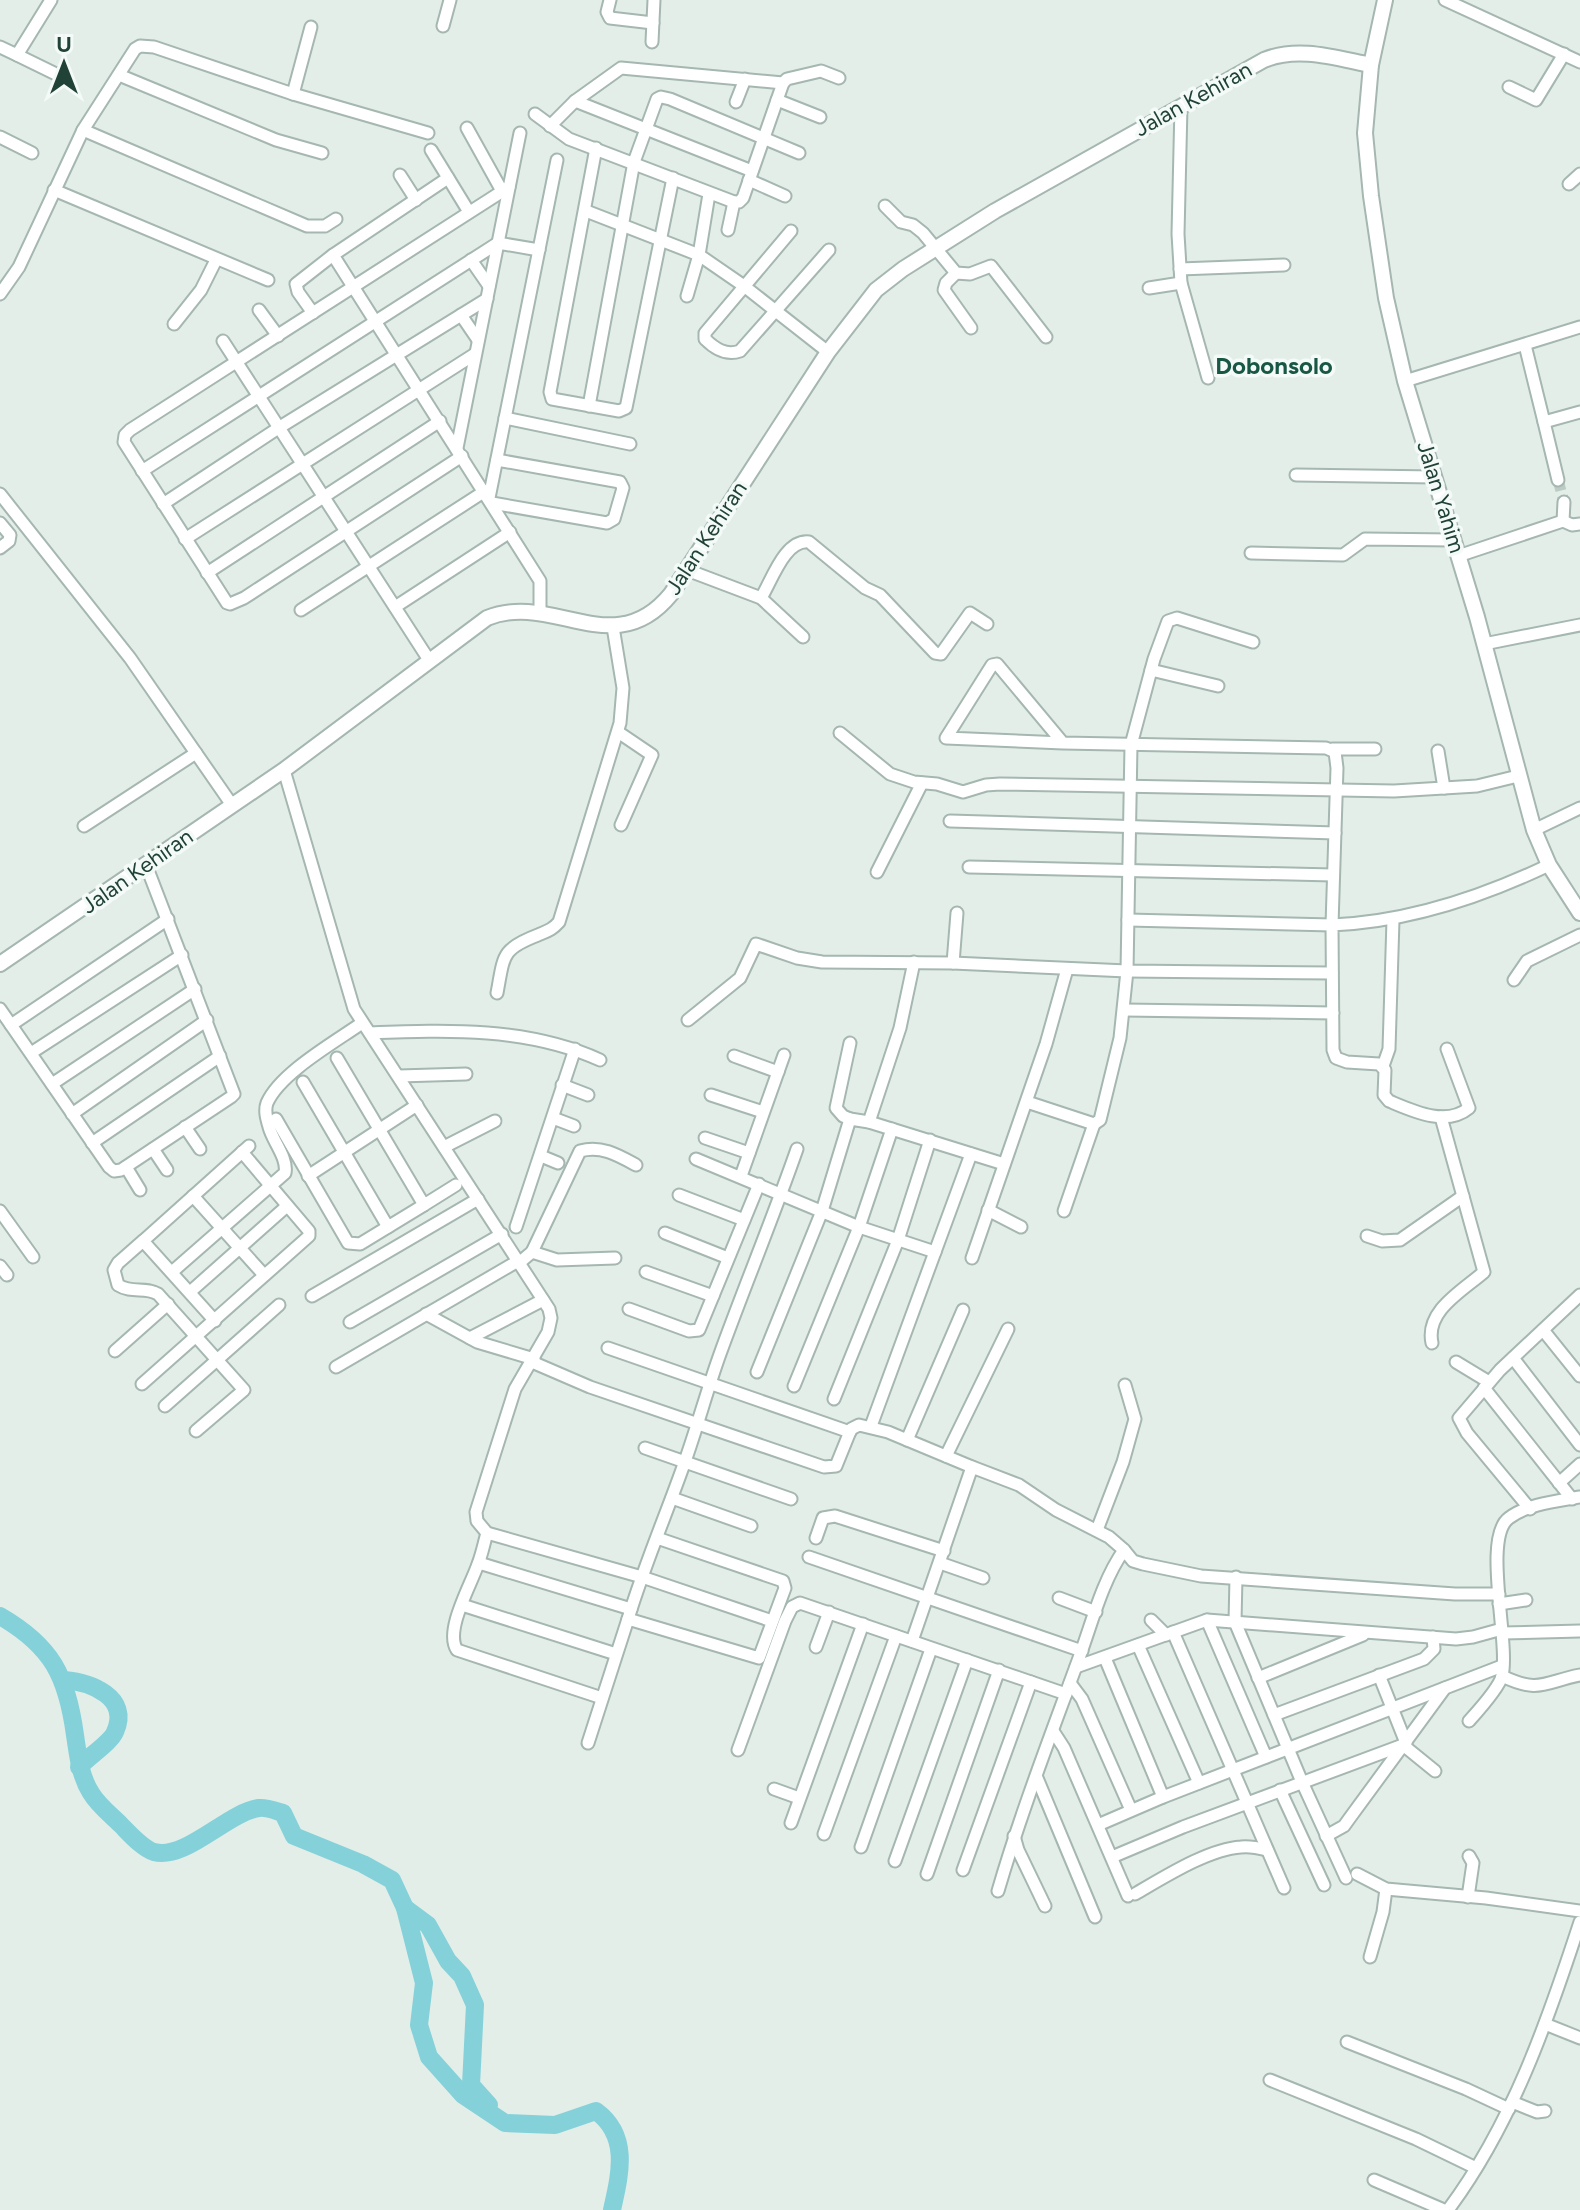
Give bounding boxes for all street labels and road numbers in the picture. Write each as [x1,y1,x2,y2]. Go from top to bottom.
street label: Jalan Kehiran [1130,56,1256,142]
street label: Jalan Yahim [1411,438,1471,556]
street label: Jalan Kehiran [659,476,753,600]
street label: Jalan Kehiran [76,823,198,919]

